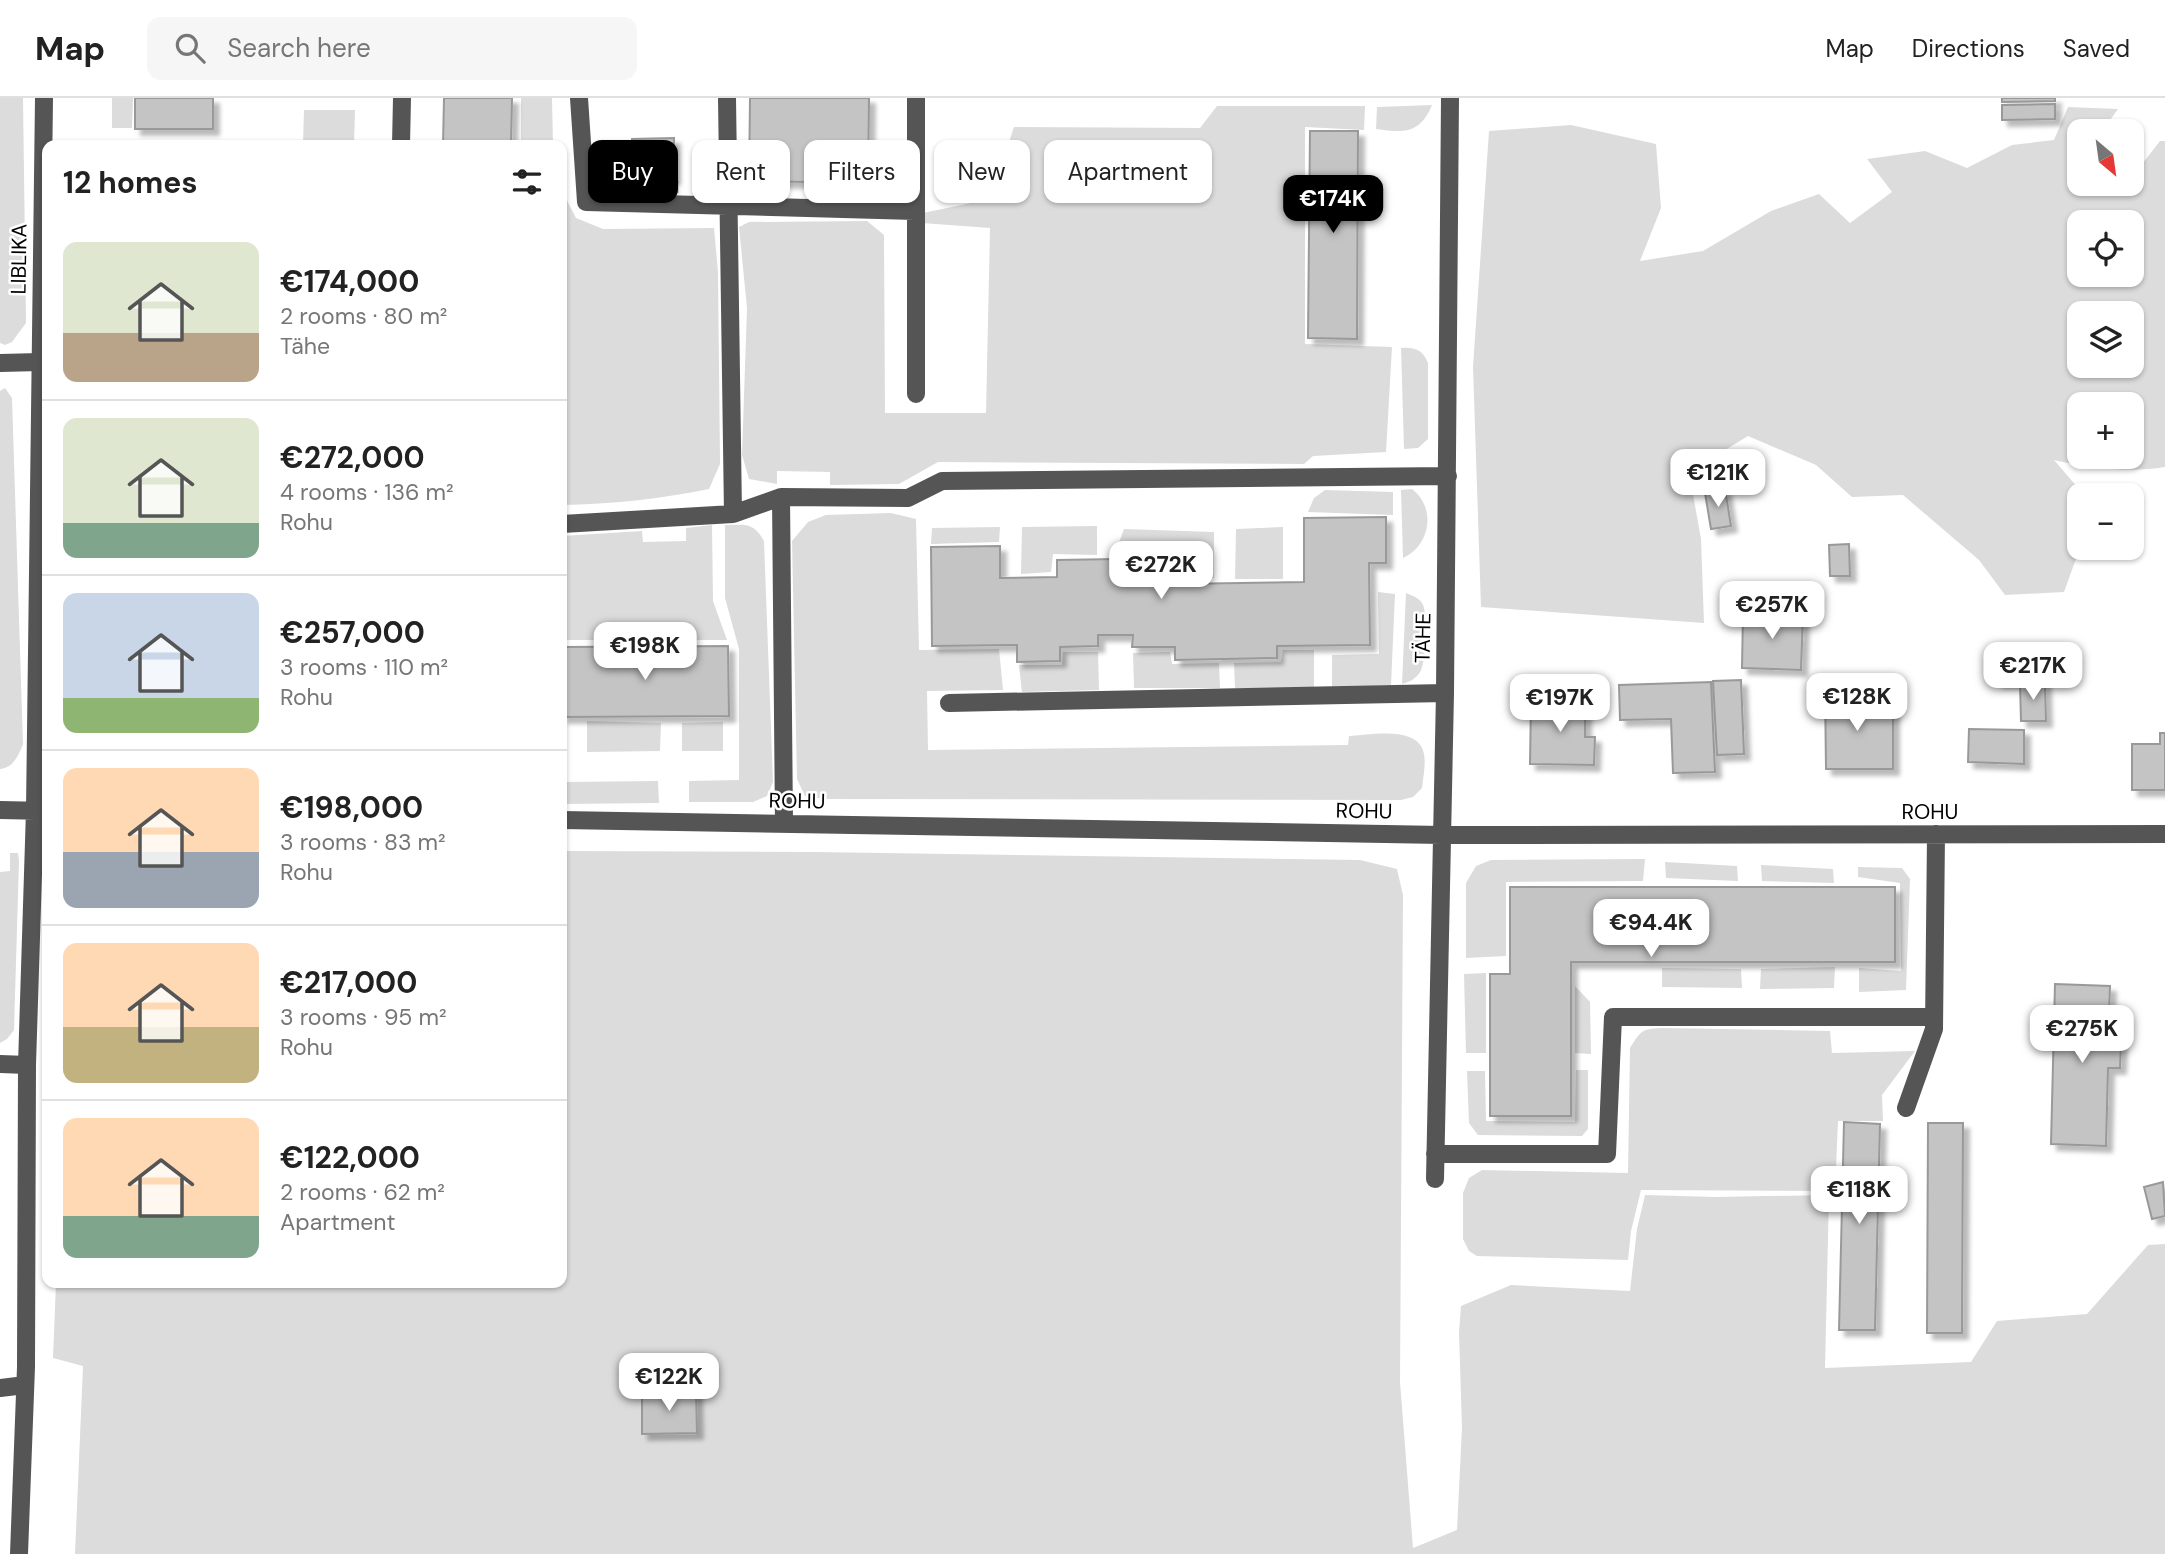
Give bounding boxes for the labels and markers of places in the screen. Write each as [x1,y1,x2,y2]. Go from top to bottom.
pin: €174K [1284,176,1382,235]
pin: €121K [1669,450,1767,509]
pin: €272K [1112,542,1210,601]
pin: €257K [1723,582,1821,641]
pin: €198K [596,622,694,682]
pin: €217K [1984,642,2082,702]
pin: €197K [1511,674,1609,734]
pin: €128K [1808,674,1906,733]
pin: €94.4K [1594,900,1708,959]
pin: €275K [2033,1006,2131,1065]
pin: €118K [1810,1166,1908,1226]
pin: €122K [620,1354,718,1413]

